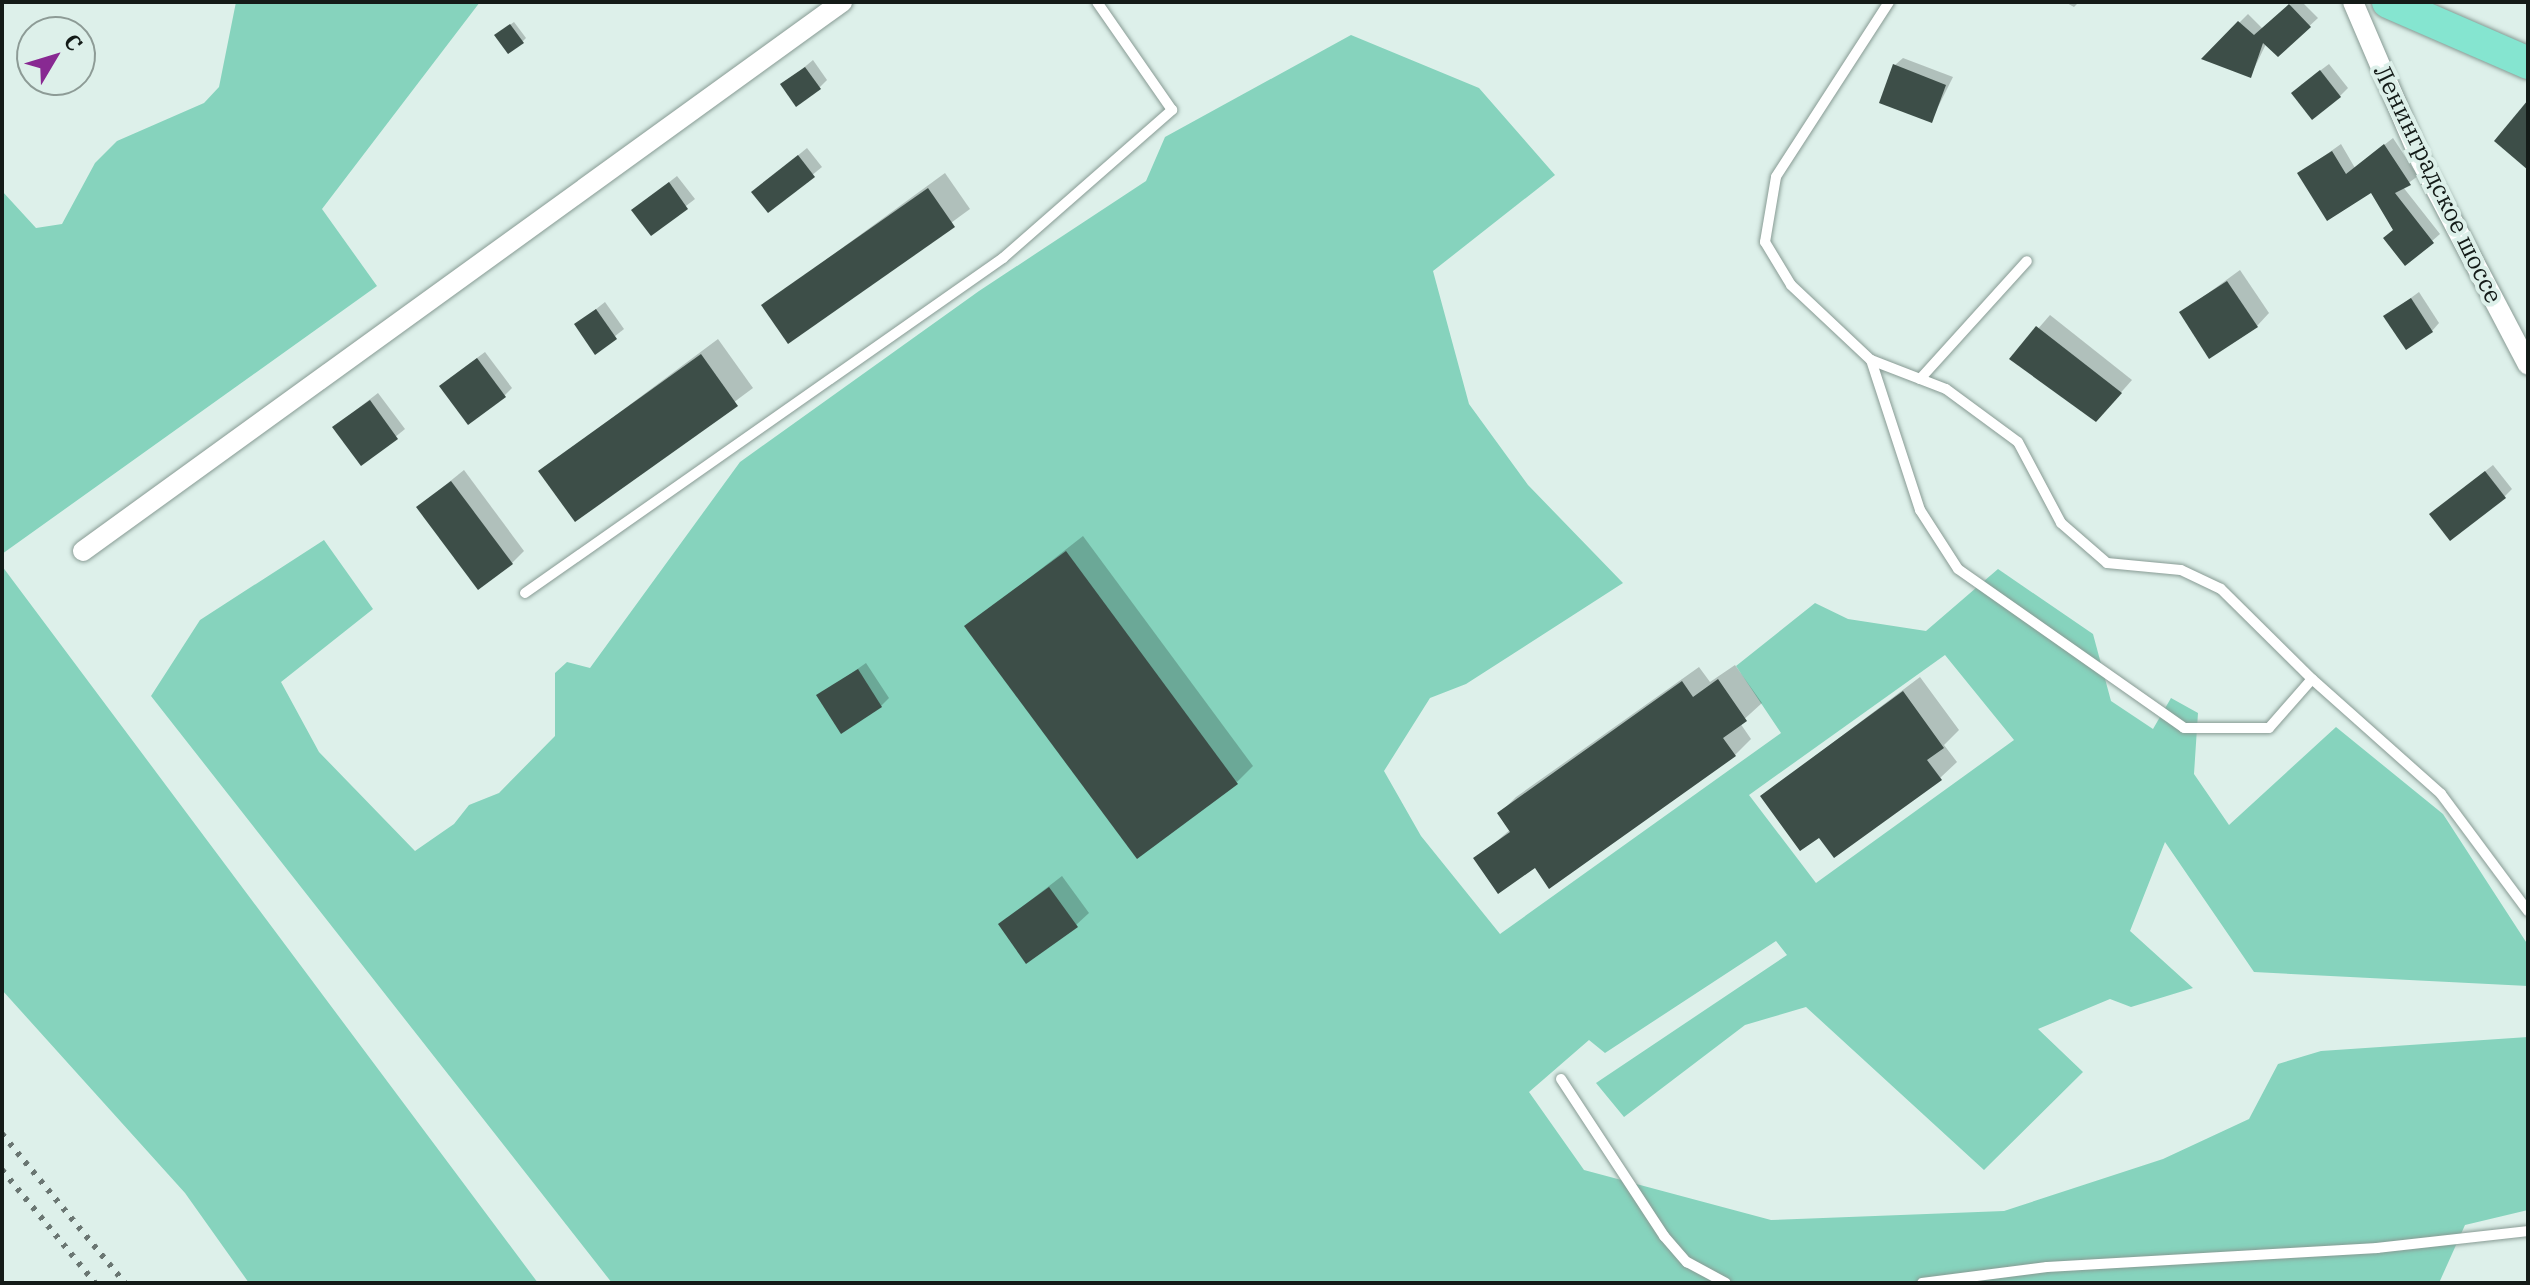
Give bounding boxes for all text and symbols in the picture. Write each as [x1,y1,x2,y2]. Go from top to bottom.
north arrow [16,16,96,96]
text: С [58,27,90,57]
street label: Ленинградское шоссе [2368,60,2508,308]

